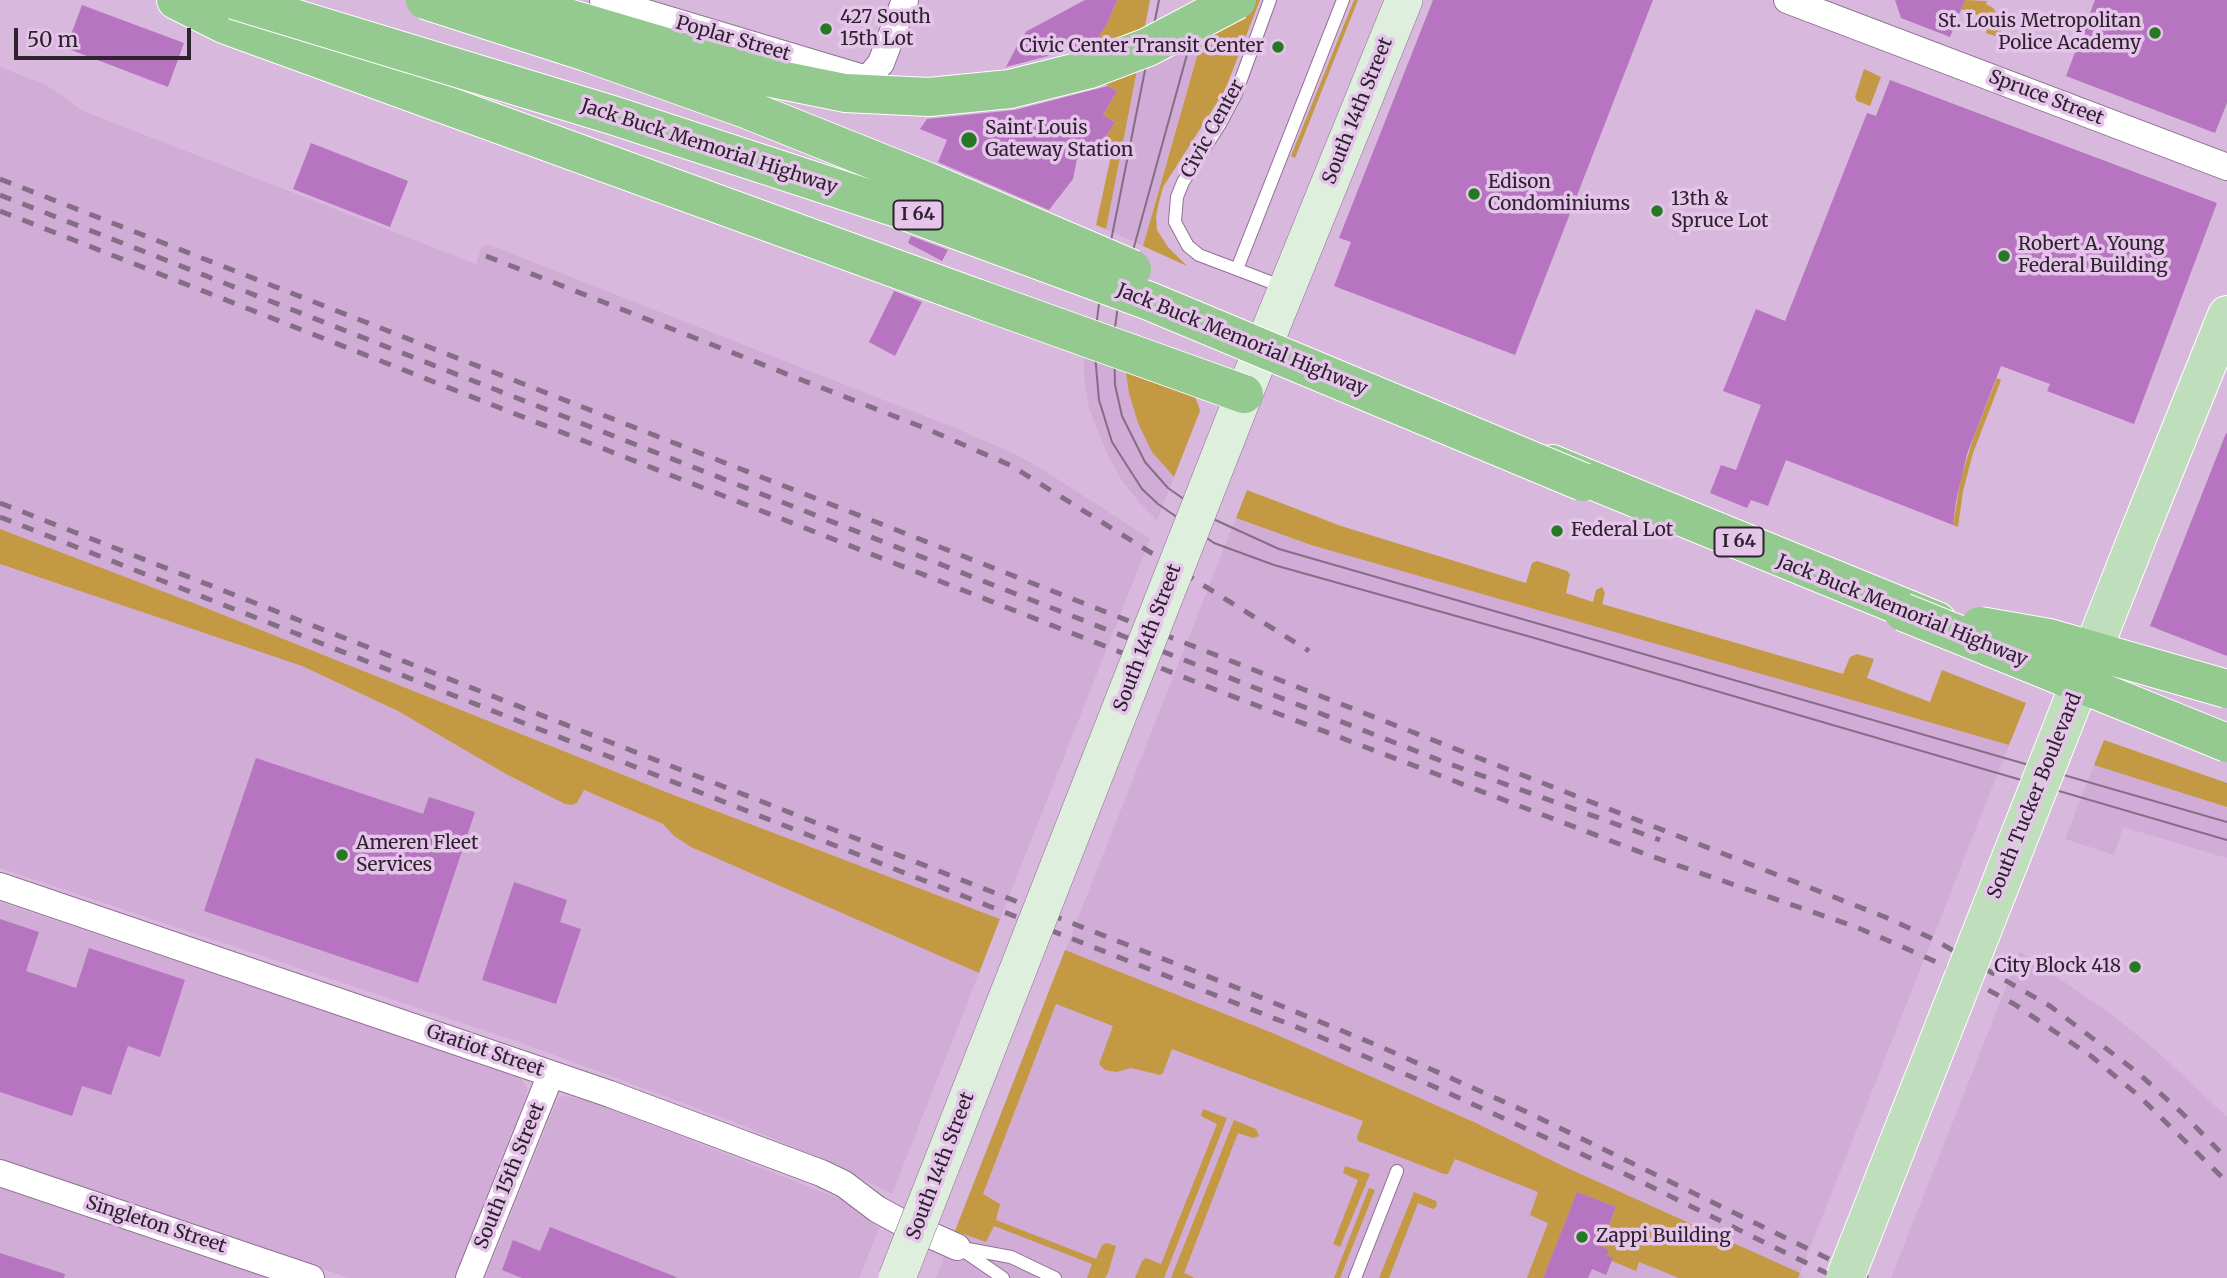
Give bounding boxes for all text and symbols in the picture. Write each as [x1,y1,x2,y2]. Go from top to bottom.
place label: 427 South 15th Lot [840,7,931,51]
place label: St. Louis Metropolitan Police Academy [1938,11,2141,55]
street label: Poplar Street [673,12,793,66]
scale bar [18,14,194,58]
marker: 427 South 15th Lot [818,21,834,37]
marker: St. Louis Metropolitan Police Academy [2147,25,2163,41]
text: 50 m [27,26,78,53]
street label: South 14th Street [1318,34,1398,188]
place label: Civic Center Transit Center [1020,36,1264,58]
marker: Civic Center Transit Center [1270,39,1286,55]
street label: Spruce Street [1985,66,2107,130]
street label: Civic Center [1177,76,1249,182]
street label: Jack Buck Memorial Highway [578,95,840,199]
place label: Saint Louis Gateway Station [985,118,1133,162]
marker: Saint Louis Gateway Station [959,130,979,150]
place label: Edison Condominiums [1488,172,1630,216]
marker: Edison Condominiums [1466,186,1482,202]
place label: 13th & Spruce Lot [1671,189,1768,233]
road number: I 64 [894,200,942,230]
marker: 13th & Spruce Lot [1649,203,1665,219]
place label: Robert A. Young Federal Building [2018,234,2168,278]
marker: Robert A. Young Federal Building [1996,248,2012,264]
street label: Jack Buck Memorial Highway [1113,279,1371,401]
place label: Federal Lot [1571,520,1673,542]
marker: Federal Lot [1549,523,1565,539]
road number: I 64 [1714,528,1764,556]
street label: Jack Buck Memorial Highway [1773,550,2031,672]
street label: South 14th Street [1109,561,1187,715]
street label: South Tucker Boulevard [1983,690,2087,902]
place label: Ameren Fleet Services [356,833,478,877]
marker: Ameren Fleet Services [334,847,350,863]
place label: City Block 418 [1994,956,2121,978]
marker: City Block 418 [2127,959,2143,975]
street label: Gratiot Street [423,1020,547,1082]
street label: South 14th Street [902,1089,980,1243]
street label: South 15th Street [470,1099,550,1253]
street label: Singleton Street [83,1192,229,1258]
place label: Zappi Building [1596,1226,1731,1248]
marker: Zappi Building [1574,1229,1590,1245]

